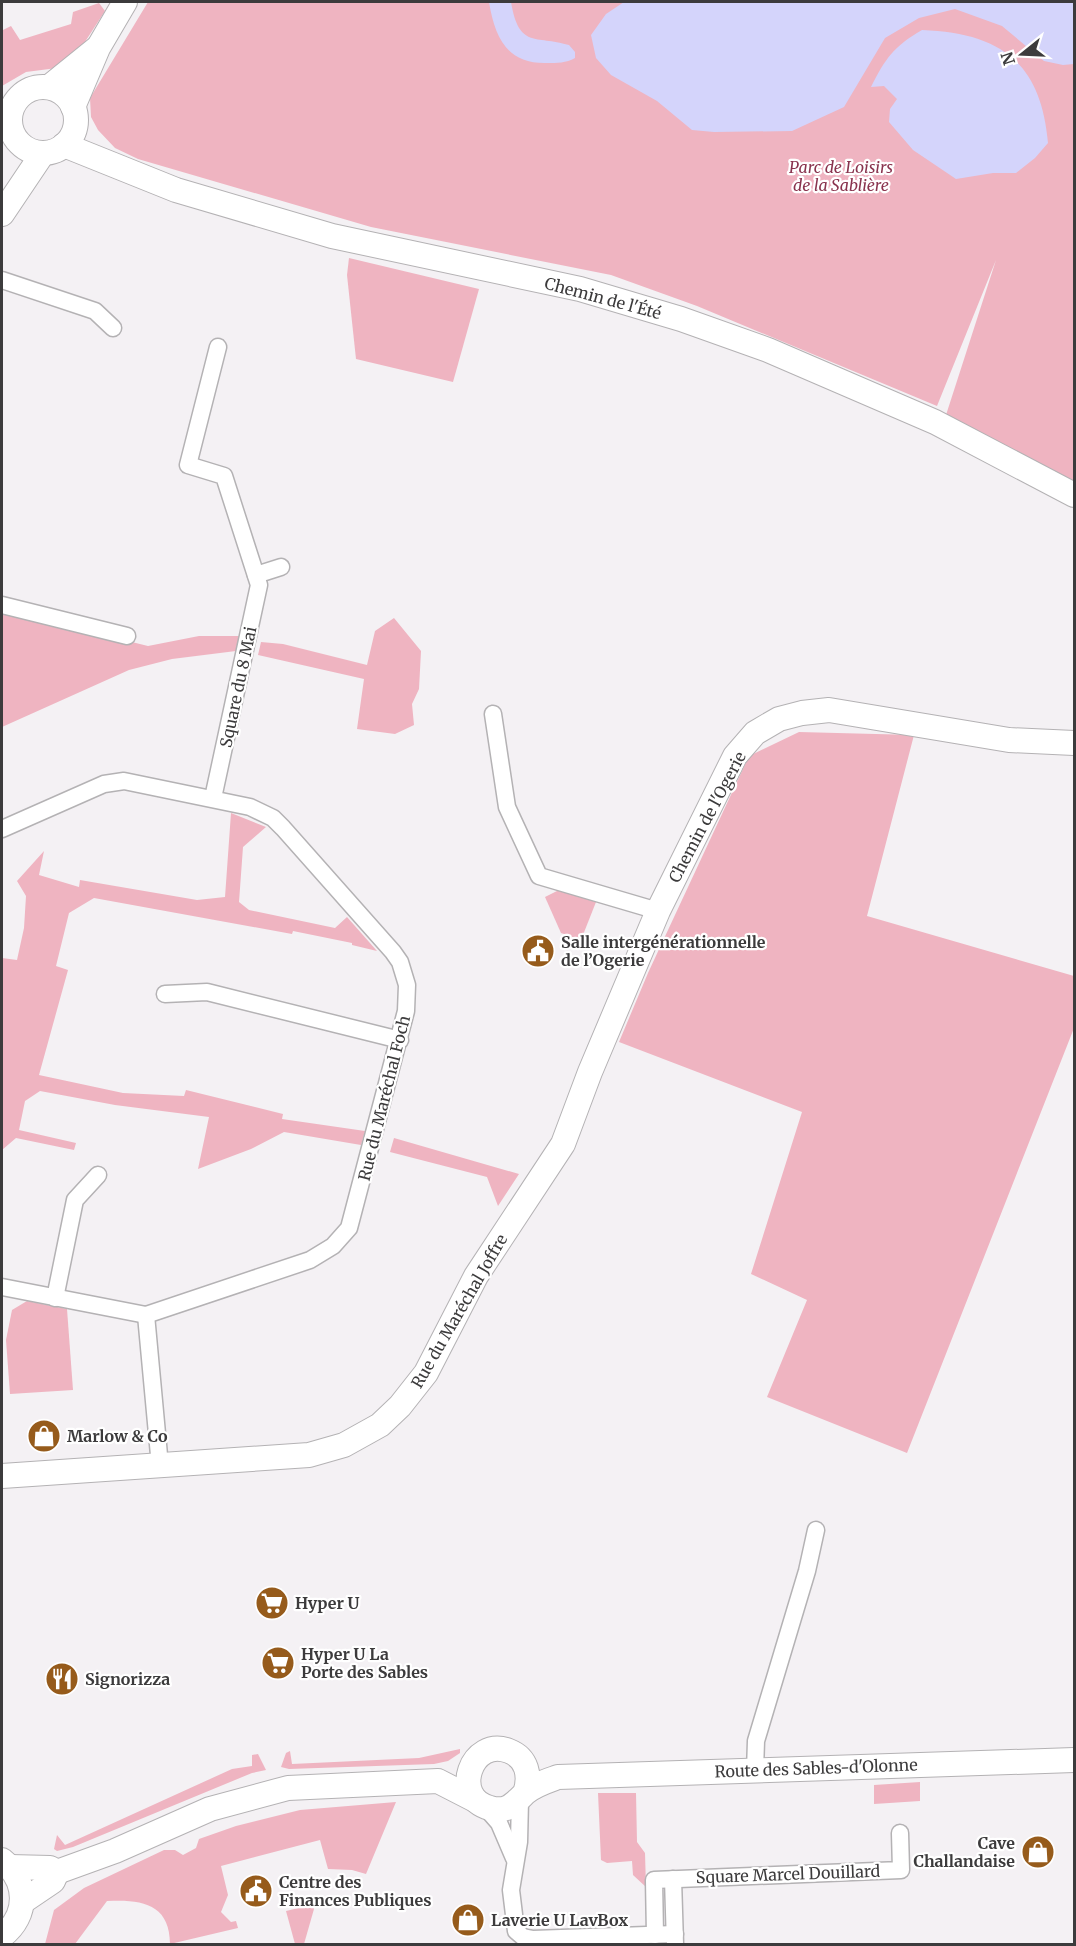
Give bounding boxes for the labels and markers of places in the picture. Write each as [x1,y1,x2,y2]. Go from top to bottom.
place label: Salle intergénérationnelle de l’Ogerie [561,932,766,970]
public building icon: Salle intergénérationnelle de l’Ogerie [520,933,556,969]
shop icon: Marlow & Co [26,1418,62,1454]
place label: Marlow & Co [67,1426,168,1446]
supermarket icon: Hyper U [254,1585,290,1621]
place label: Hyper U [295,1593,360,1613]
place label: Hyper U La Porte des Sables [301,1644,428,1682]
supermarket icon: Hyper U La Porte des Sables [260,1645,296,1681]
restaurant icon: Signorizza [44,1661,80,1697]
place label: Signorizza [85,1669,170,1689]
place label: Cave Challandaise [913,1833,1015,1871]
shop icon: Cave Challandaise [1020,1834,1056,1870]
place label: Centre des Finances Publiques [279,1872,431,1910]
public building icon: Centre des Finances Publiques [238,1873,274,1909]
shop icon: Laverie U LavBox [450,1902,486,1938]
place label: Laverie U LavBox [491,1910,628,1930]

